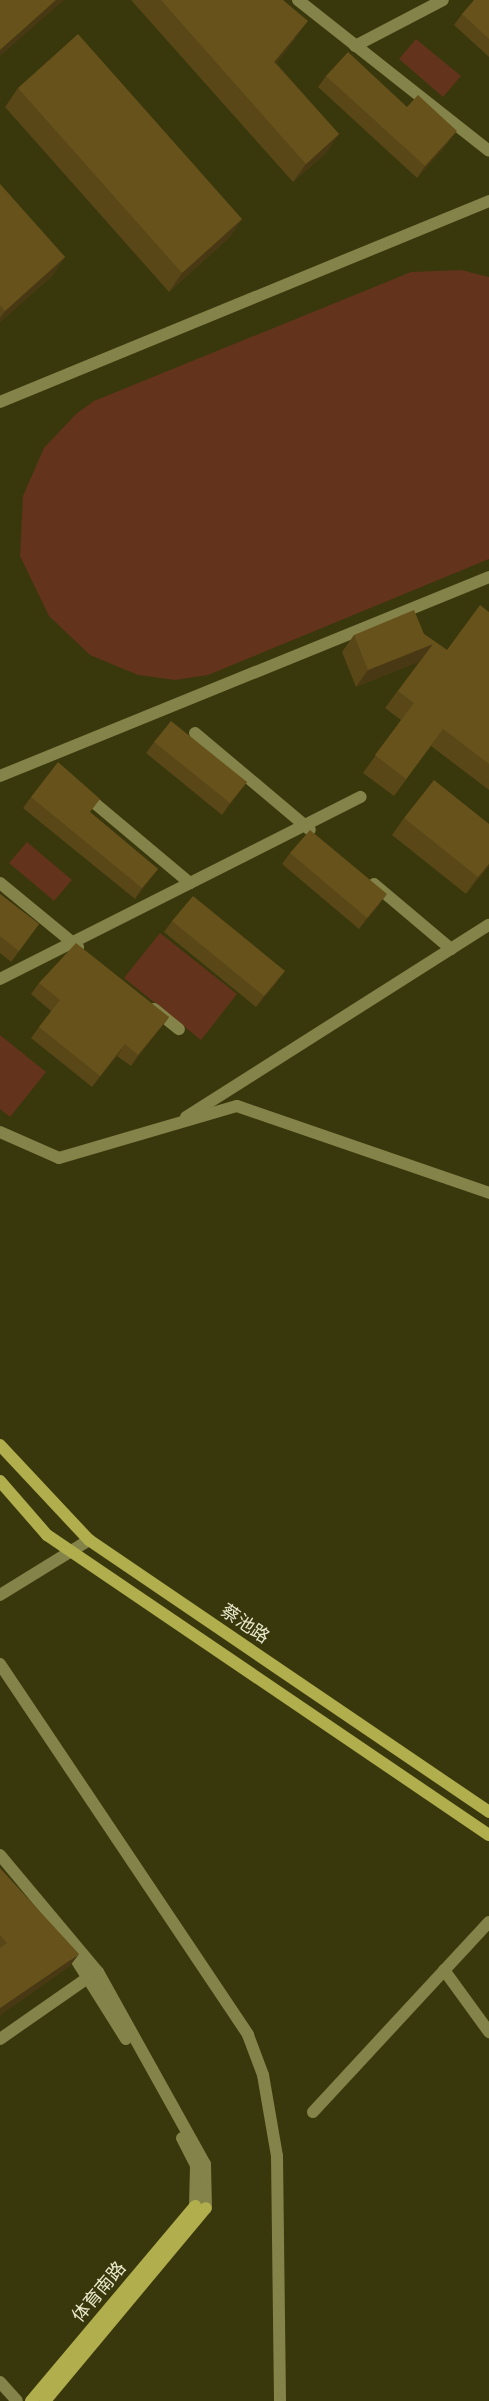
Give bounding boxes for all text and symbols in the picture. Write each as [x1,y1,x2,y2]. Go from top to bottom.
street label: 蔡池路 [217,1600,273,1648]
street label: 体育南路 [68,2257,130,2327]

